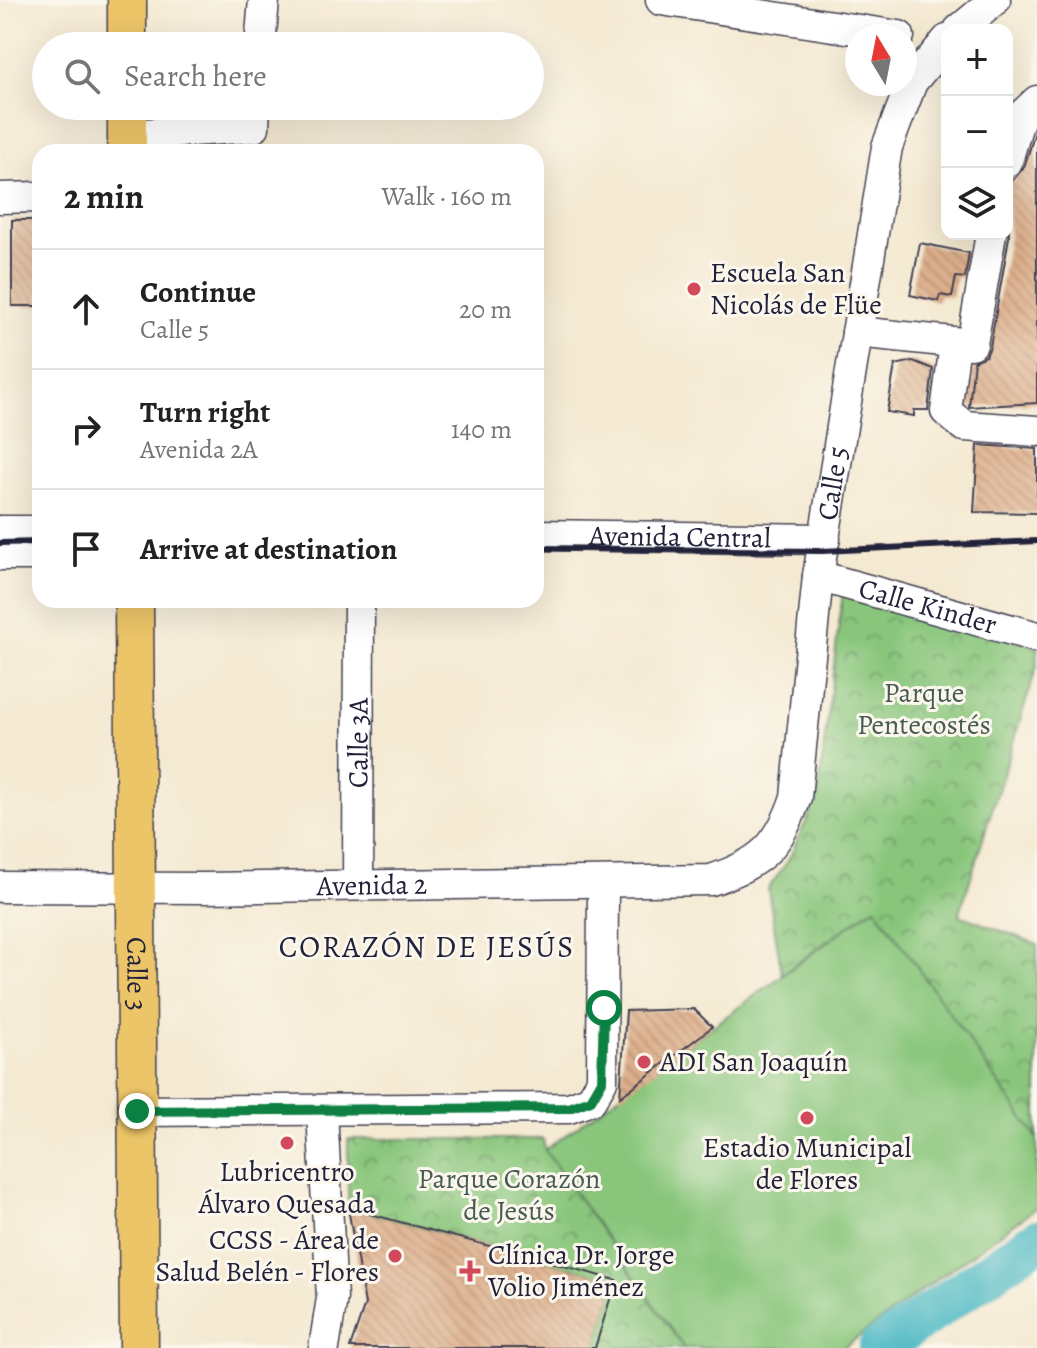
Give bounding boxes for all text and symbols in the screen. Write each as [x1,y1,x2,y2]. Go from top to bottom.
north arrow [845,24,917,96]
map controls [941,24,1013,240]
button: + [941,24,1013,96]
search box [32,32,544,120]
icon: search [60,54,104,98]
text: Search here [124,56,267,96]
button: − [941,96,1013,168]
button: layers [941,168,1013,240]
text: 2 min [64,173,144,220]
text: Walk · 160 m [381,179,512,214]
place label: Escuela San Nicolás de Flüe [710,254,882,324]
text: Continue [140,272,256,312]
marker: Escuela San Nicolás de Flüe [685,280,703,298]
icon: ahead [64,287,108,331]
text: 20 m [459,292,512,327]
text: Calle 5 [140,312,209,347]
text: Turn right [140,392,270,432]
icon: right [64,407,108,451]
text: 140 m [451,412,512,447]
text: Avenida 2A [140,432,258,467]
street label: Calle 5 [808,444,858,523]
street label: Avenida Central [588,517,771,557]
icon: arrive [64,527,108,571]
text: Arrive at destination [140,529,397,569]
street label: Calle Kinder [855,569,1001,644]
park label: Parque Pentecostés [857,674,991,744]
street label: Calle 3A [339,697,378,788]
street label: Avenida 2 [315,865,428,905]
district label: CORAZÓN DE JESÚS [279,927,575,967]
street label: Calle 3 [117,937,156,1011]
route start [586,990,622,1026]
place label: ADI San Joaquín [659,1043,848,1081]
marker: ADI San Joaquín [635,1053,653,1071]
route end [119,1093,155,1129]
marker: Estadio Municipal de Flores [798,1109,816,1127]
place label: Estadio Municipal de Flores [703,1129,911,1199]
marker: Lubricentro Álvaro Quesada [278,1134,296,1152]
place label: Lubricentro Álvaro Quesada [197,1153,376,1223]
park label: Parque Corazón de Jesús [418,1160,600,1230]
place label: CCSS - Área de Salud Belén - Flores [155,1221,379,1291]
place label: Clínica Dr. Jorge Volio Jiménez [487,1236,675,1306]
marker: CCSS - Área de Salud Belén - Flores [386,1247,404,1265]
marker: Clínica Dr. Jorge Volio Jiménez [459,1260,481,1282]

